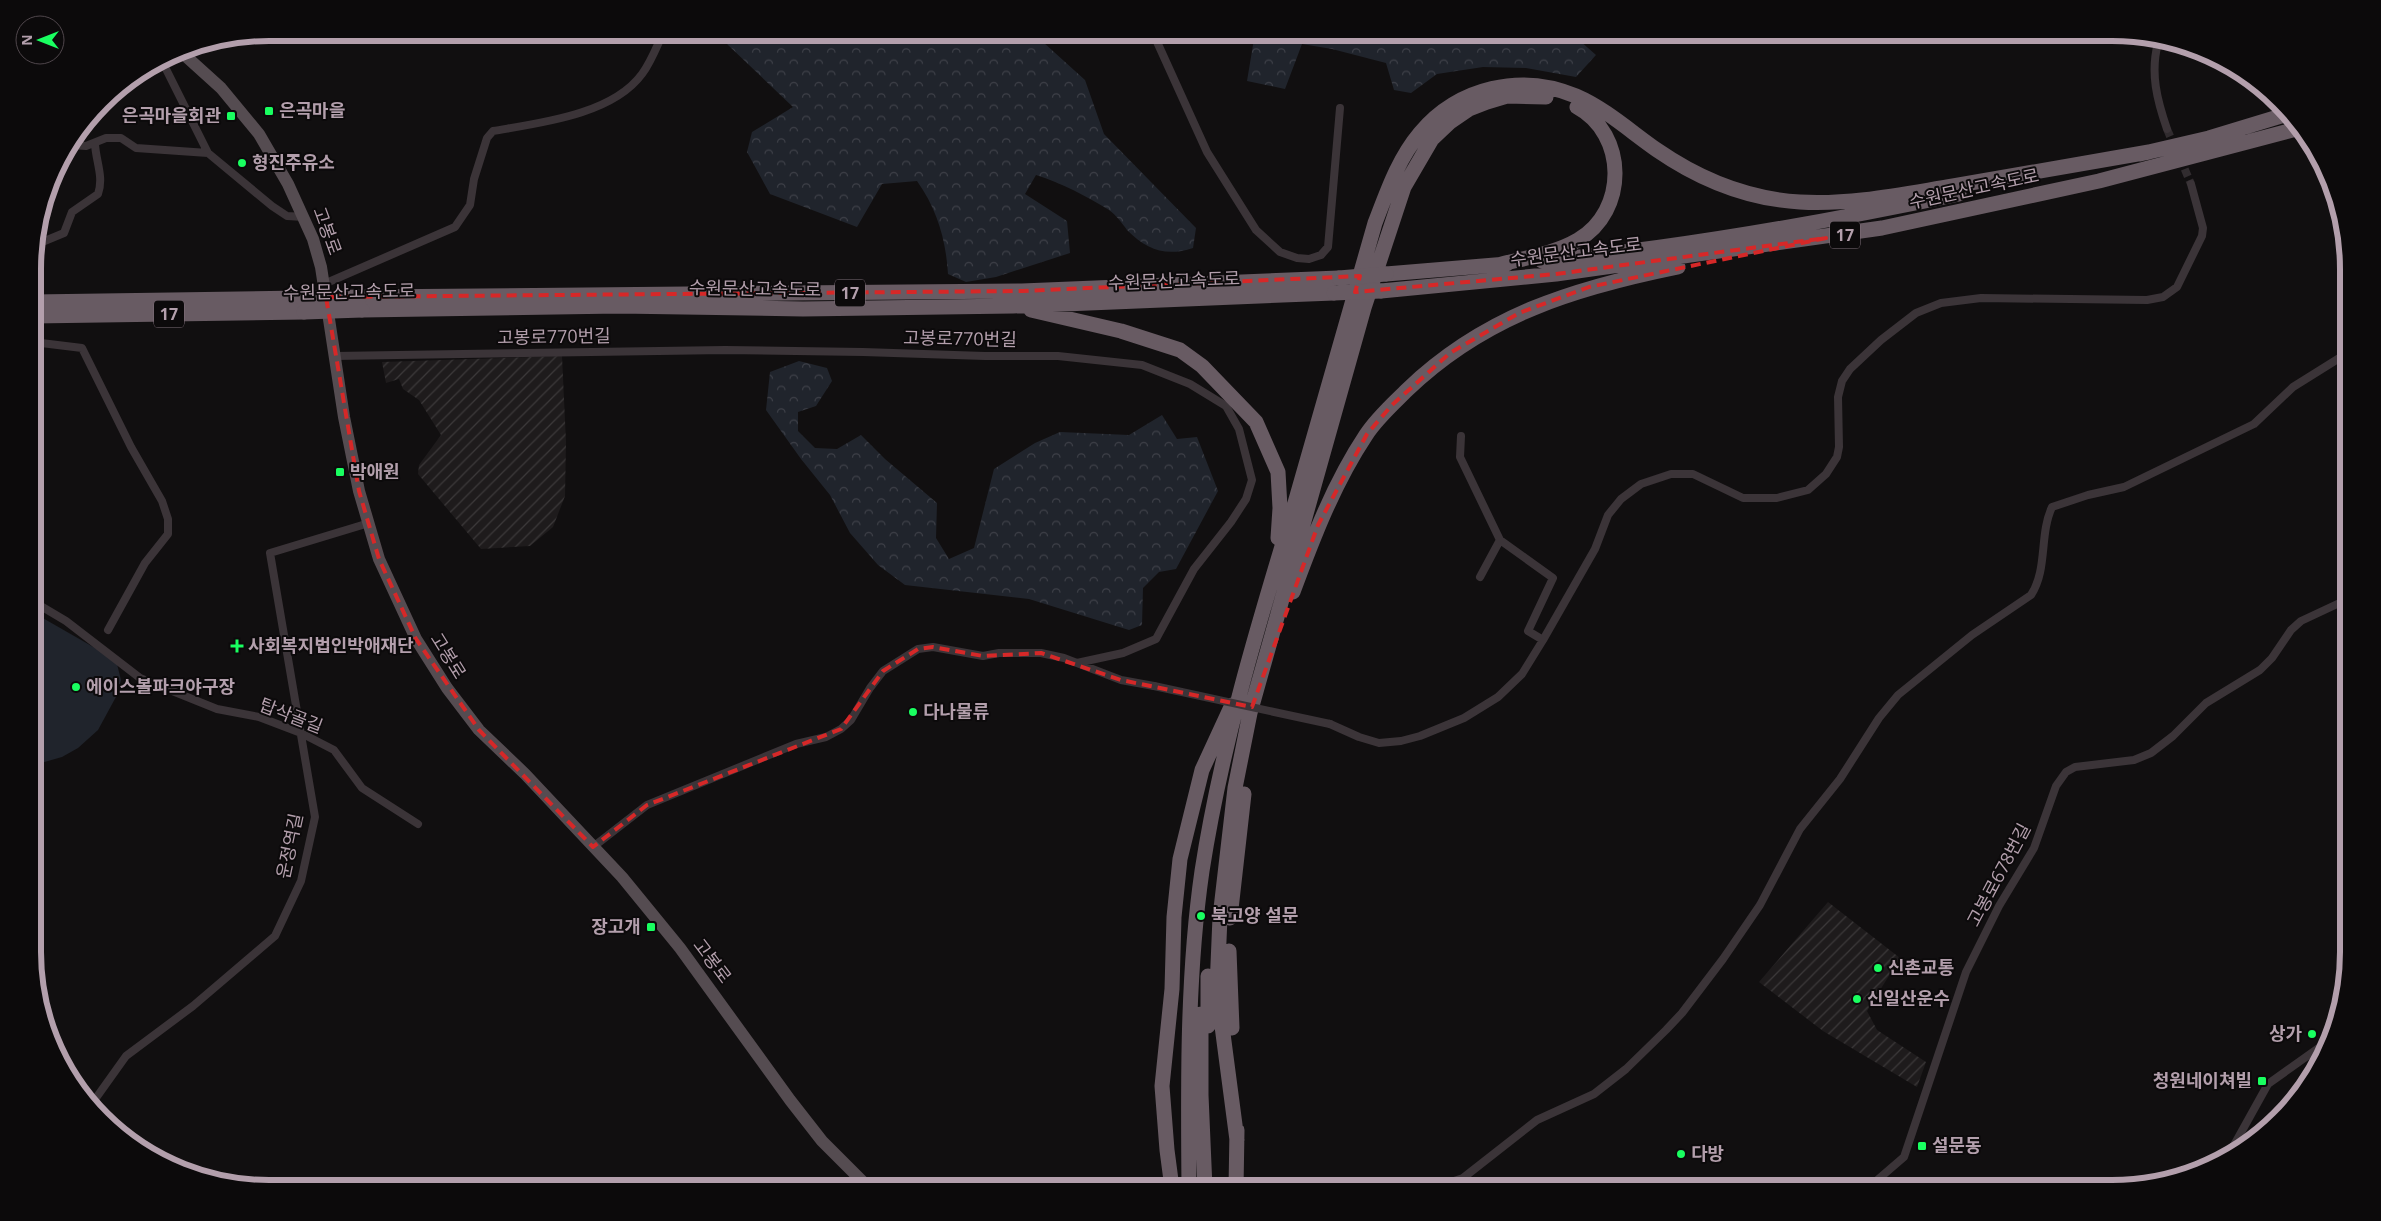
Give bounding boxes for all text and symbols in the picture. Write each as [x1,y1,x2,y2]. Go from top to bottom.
north arrow [15,15,65,65]
text: N [17,34,36,46]
place label: 은곡마을 [279,98,345,122]
place label: 은곡마을회관 [122,103,221,127]
marker: 은곡마을 [263,105,275,117]
marker: 은곡마을회관 [225,110,237,122]
place label: 형진주유소 [252,150,335,174]
marker: 형진주유소 [236,157,248,169]
street label: 수원문산고속도로 [1907,163,2041,214]
street label: 고봉로 [308,203,348,258]
road number: 17 [1830,222,1860,248]
street label: 수원문산고속도로 [1509,231,1643,271]
street label: 수원문산고속도로 [1107,266,1241,294]
street label: 수원문산고속도로 [689,275,821,301]
street label: 수원문산고속도로 [283,278,415,304]
road number: 17 [835,280,865,306]
road number: 17 [154,300,184,328]
street label: 고봉로770번길 [497,323,611,349]
street label: 고봉로770번길 [903,325,1017,351]
place label: 박애원 [350,459,400,483]
marker: 박애원 [334,466,346,478]
street label: 고봉로 [426,628,472,683]
place label: 사회복지법인박애재단 [248,633,414,657]
marker: 사회복지법인박애재단 [230,639,244,653]
place label: 에이스볼파크야구장 [86,674,235,698]
marker: 에이스볼파크야구장 [70,681,82,693]
street label: 탑삭골길 [256,692,327,738]
place label: 다나물류 [923,699,989,723]
marker: 다나물류 [907,706,919,718]
street label: 운정역길 [270,811,308,881]
street label: 고봉로678번길 [1961,819,2035,930]
place label: 북고양 설문 [1211,903,1298,927]
marker: 북고양 설문 [1195,910,1207,922]
place label: 장고개 [591,914,641,938]
marker: 장고개 [645,921,657,933]
street label: 고봉로 [688,933,737,987]
place label: 신촌교통 [1888,955,1954,979]
marker: 신촌교통 [1872,962,1884,974]
place label: 신일산운수 [1867,986,1950,1010]
marker: 신일산운수 [1851,993,1863,1005]
place label: 상가 [2269,1021,2302,1045]
marker: 상가 [2306,1028,2318,1040]
place label: 청원네이쳐빌 [2153,1068,2252,1092]
marker: 청원네이쳐빌 [2256,1075,2268,1087]
place label: 설문동 [1932,1133,1982,1157]
marker: 설문동 [1916,1140,1928,1152]
place label: 다방 [1691,1141,1724,1165]
marker: 다방 [1675,1148,1687,1160]

